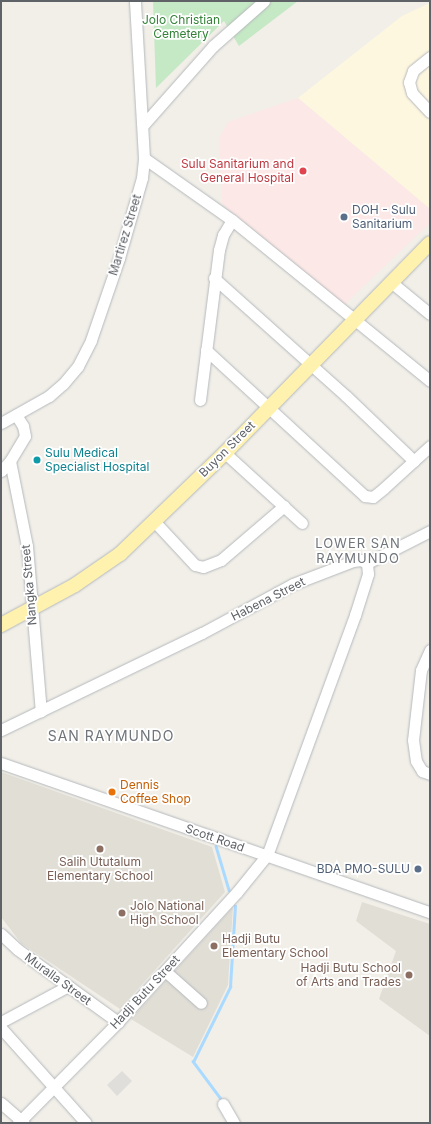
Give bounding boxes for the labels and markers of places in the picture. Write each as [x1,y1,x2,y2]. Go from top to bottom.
place label: Sulu Sanitarium and General Hospital [181,157,294,185]
marker: Sulu Sanitarium and General Hospital [297,165,309,177]
place label: DOH - Sulu Sanitarium [352,203,416,231]
marker: DOH - Sulu Sanitarium [339,212,349,222]
place label: Sulu Medical Specialist Hospital [45,446,149,474]
marker: Sulu Medical Specialist Hospital [32,455,42,465]
place label: Dennis Coffee Shop [120,778,191,806]
marker: Dennis Coffee Shop [107,787,117,797]
marker: Salih Ututalum Elementary School [95,844,105,854]
place label: Salih Ututalum Elementary School [47,855,153,883]
place label: BDA PMO-SULU [317,862,410,876]
marker: BDA PMO-SULU [413,864,423,874]
place label: Jolo National High School [130,899,204,927]
marker: Jolo National High School [117,908,127,918]
place label: Hadji Butu Elementary School [222,932,328,960]
marker: Hadji Butu Elementary School [209,941,219,951]
place label: Hadji Butu School of Arts and Trades [296,961,401,989]
marker: Hadji Butu School of Arts and Trades [404,970,414,980]

